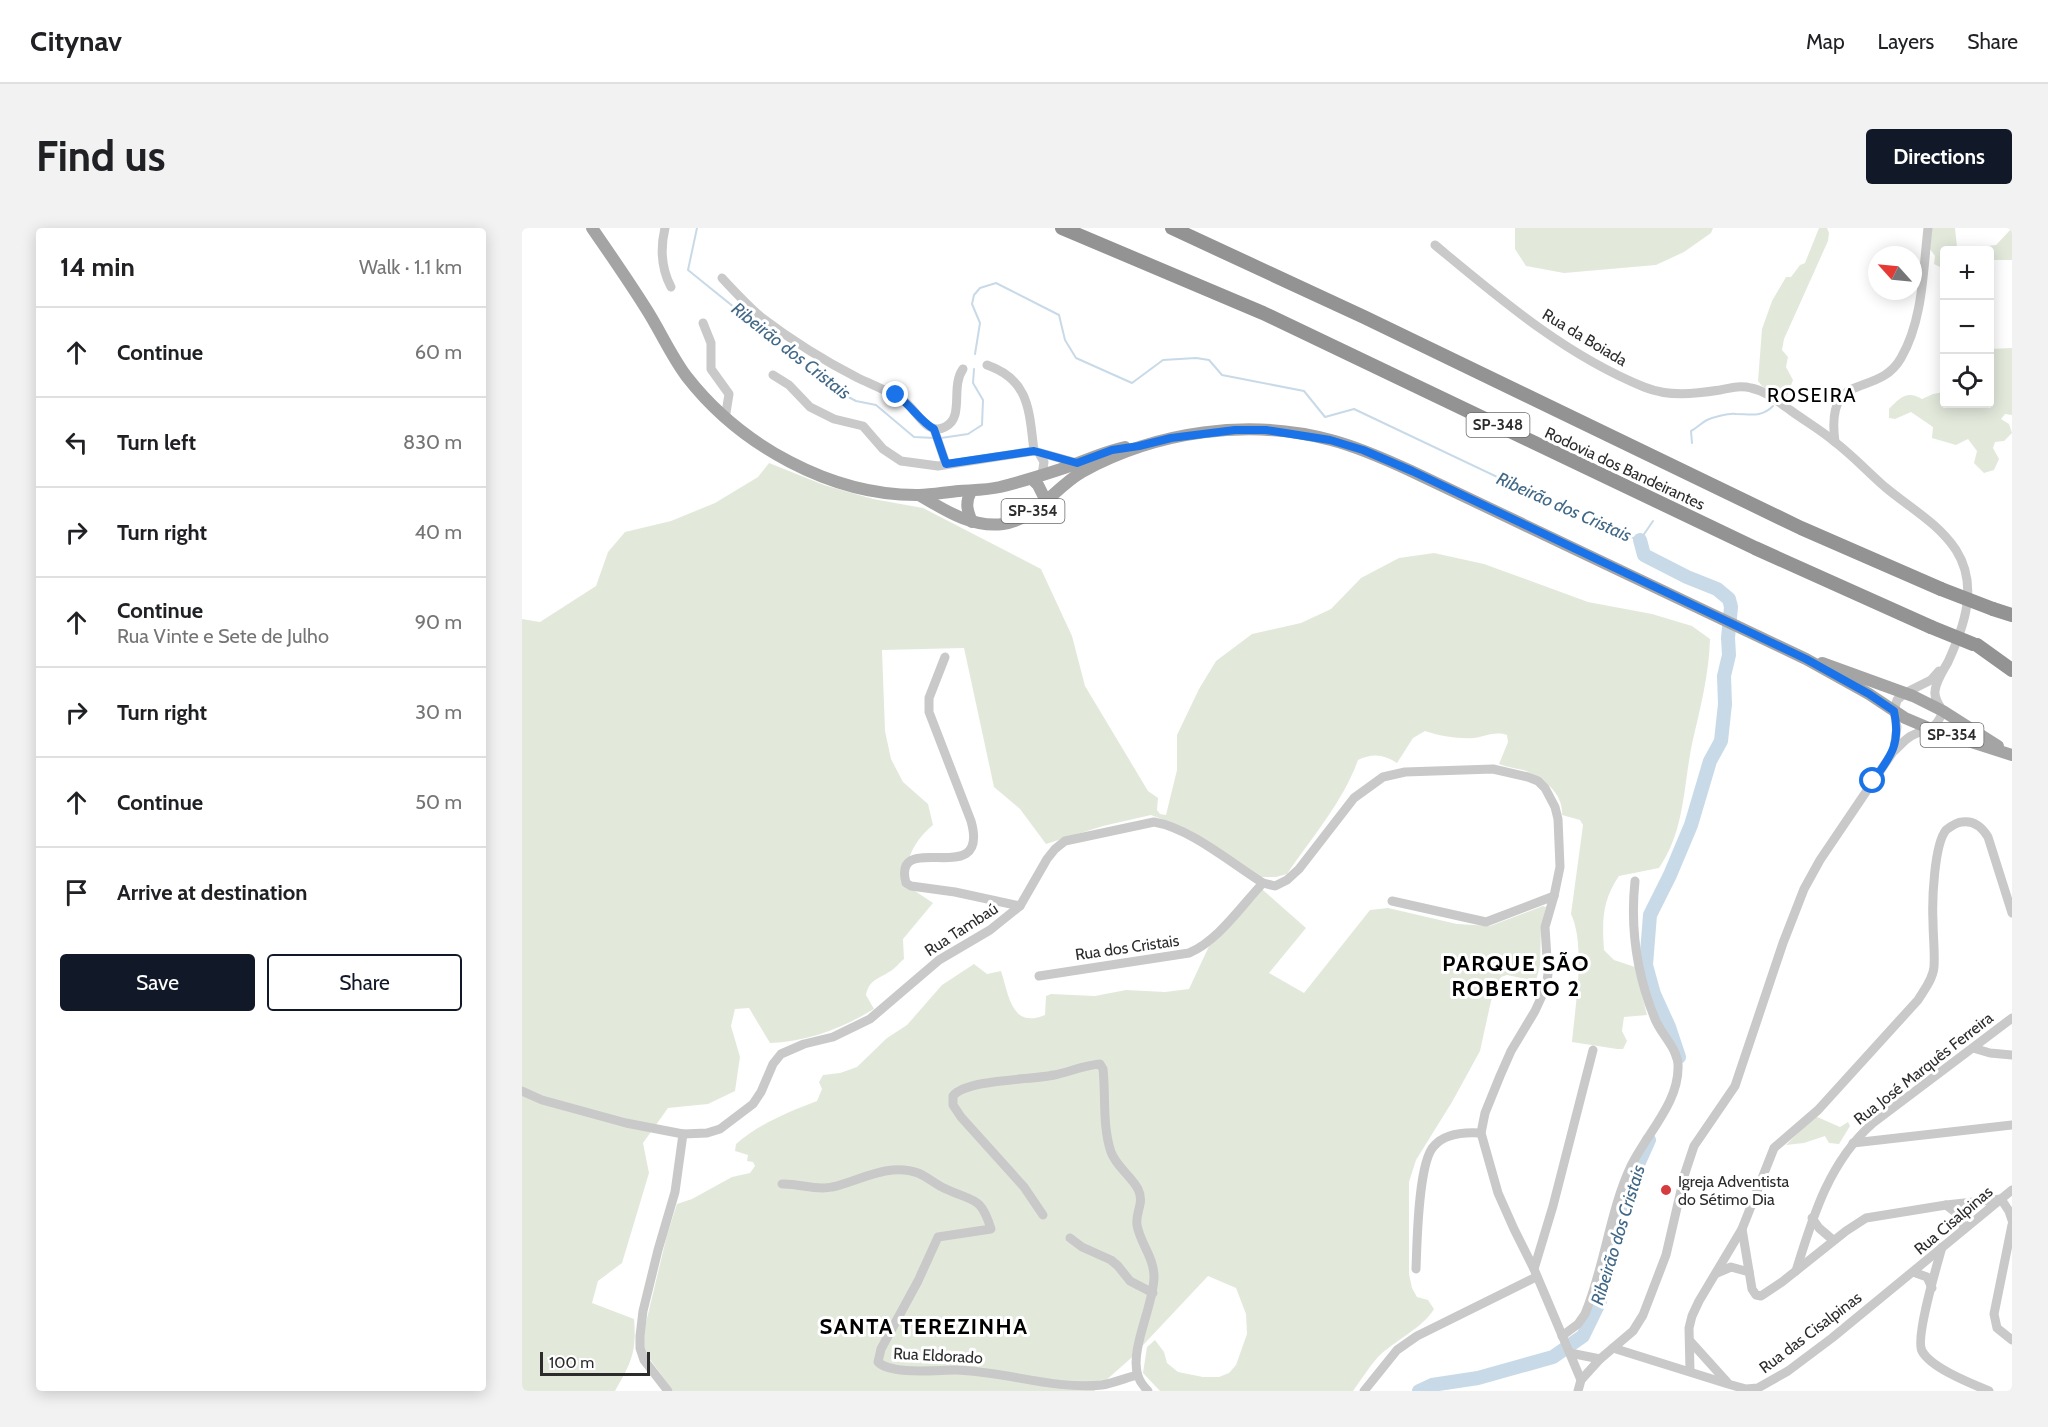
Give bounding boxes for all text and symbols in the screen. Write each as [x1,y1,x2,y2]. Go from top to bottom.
text: Citynav [30,24,122,58]
text: Map [1806,29,1845,54]
text: Layers [1878,29,1934,54]
text: Share [1967,29,2018,54]
button: Directions [1866,129,2012,184]
text: Find us [36,130,165,182]
north arrow [1868,246,1922,300]
map controls [1940,246,1994,408]
button: + [1940,246,1994,300]
text: 14 min [60,251,135,283]
text: Walk · 1.1 km [359,255,462,279]
water label: Ribeirão dos Cristais [727,298,855,404]
button: − [1940,300,1994,354]
street label: Rua da Boiada [1539,305,1631,370]
icon: ahead [60,336,93,369]
text: Continue [117,339,203,366]
text: 60 m [415,340,462,364]
button: locate [1940,354,1994,408]
route end [882,381,908,407]
district label: ROSEIRA [1767,383,1857,407]
road number: SP-348 [1466,413,1530,437]
street label: Rodovia dos Bandeirantes [1542,423,1708,514]
icon: left [60,426,93,459]
text: Turn left [117,429,196,456]
text: 830 m [403,430,462,454]
water label: Ribeirão dos Cristais [1493,467,1635,547]
road number: SP-354 [1002,499,1064,523]
icon: right [60,516,93,549]
text: Turn right [117,519,207,546]
text: 40 m [414,520,462,544]
text: Continue [117,597,203,624]
icon: ahead [60,606,93,639]
text: 90 m [415,610,462,634]
text: Rua Vinte e Sete de Julho [117,624,329,648]
icon: right [60,696,93,729]
text: Turn right [117,699,207,726]
text: 30 m [415,700,462,724]
road number: SP-354 [1920,723,1984,747]
route start [1859,767,1885,793]
icon: ahead [60,786,93,819]
text: Continue [117,789,203,816]
text: 50 m [415,790,462,814]
icon: arrive [60,876,93,909]
text: Arrive at destination [117,879,307,906]
street label: Rua Tambaú [921,899,1001,960]
street label: Rua dos Cristais [1074,931,1181,964]
district label: PARQUE SÃO ROBERTO 2 [1442,950,1590,1002]
button: Save [60,954,255,1011]
button: Share [267,954,462,1011]
street label: Rua José Marquês Ferreira [1850,1008,1997,1129]
water label: Ribeirão dos Cristais [1586,1162,1650,1308]
place label: Igreja Adventista do Sétimo Dia [1678,1172,1790,1209]
street label: Rua Cisalpinas [1910,1182,1997,1259]
marker: Igreja Adventista do Sétimo Dia [1659,1183,1673,1197]
street label: Rua das Cisalpinas [1755,1287,1866,1377]
district label: SANTA TEREZINHA [820,1313,1028,1340]
street label: Rua Eldorado [893,1344,983,1367]
scale bar [540,1349,650,1376]
text: 100 m [549,1353,594,1372]

